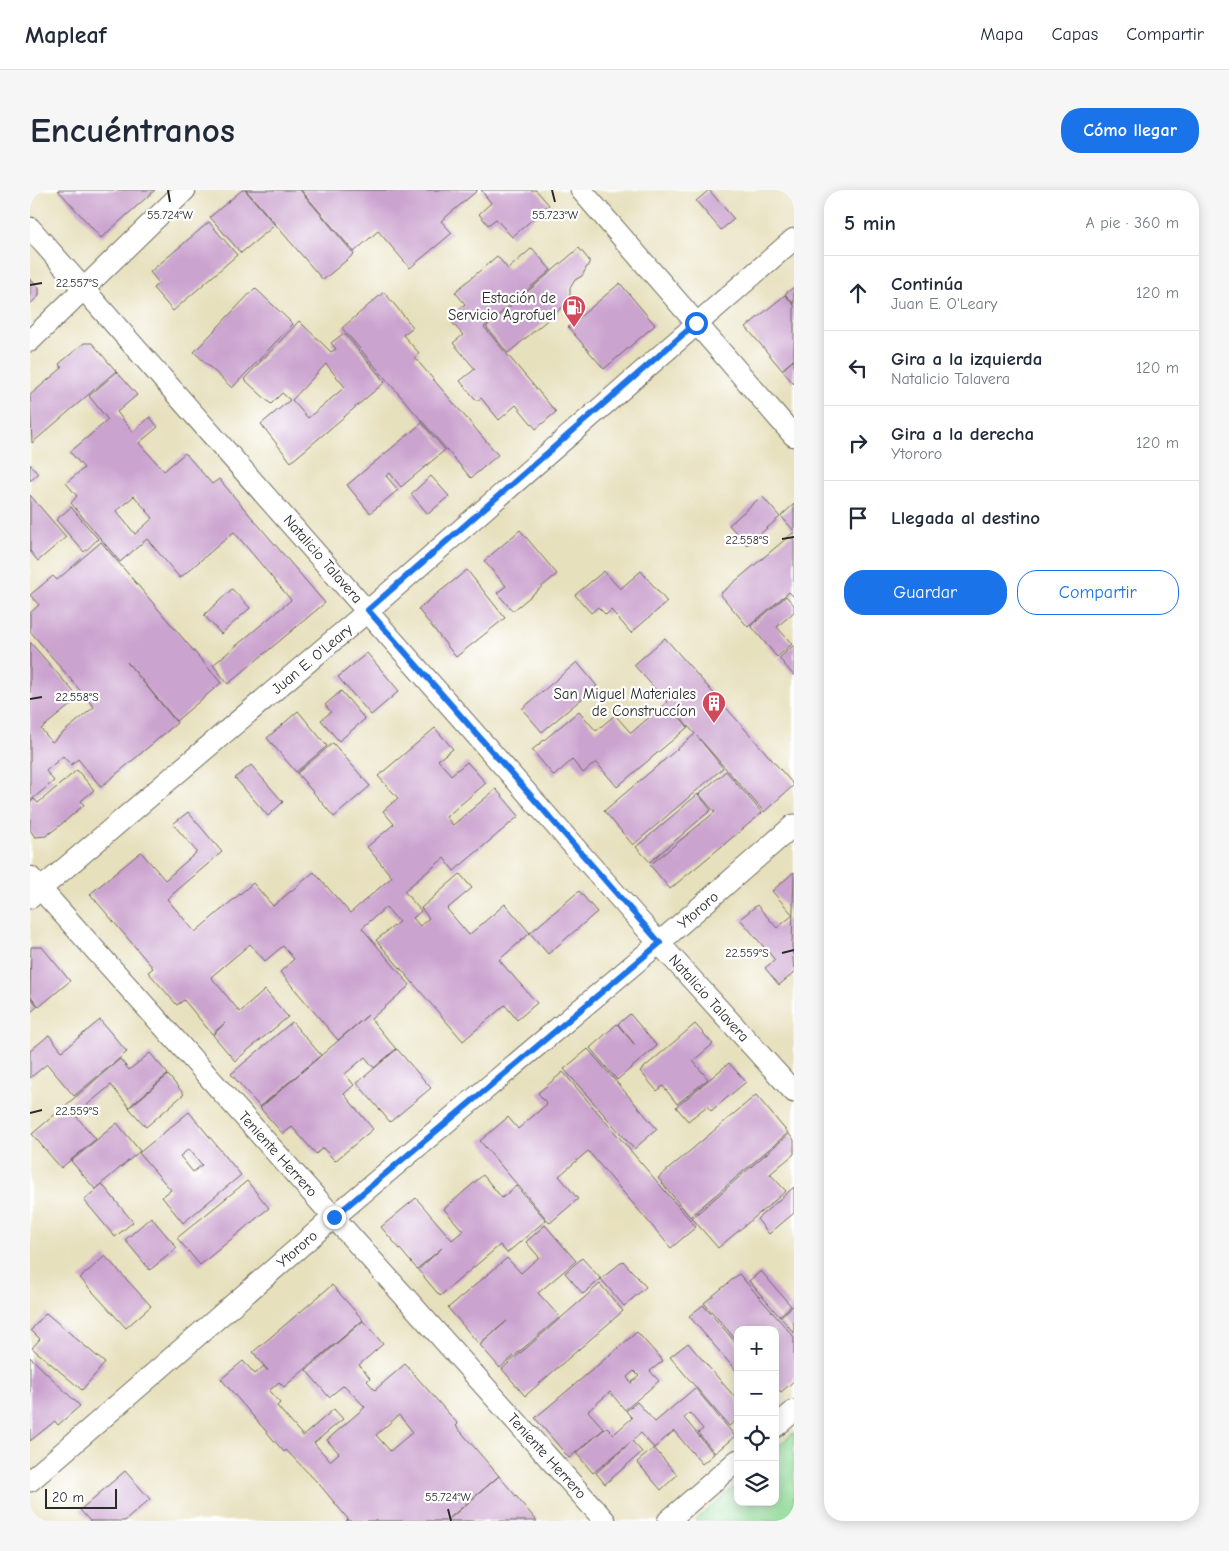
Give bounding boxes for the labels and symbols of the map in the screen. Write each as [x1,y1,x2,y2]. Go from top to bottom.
text: 55.724°W [147,208,194,222]
text: 55.723°W [532,208,579,222]
text: 22.557°S [56,276,99,290]
place label: Estación de Servicio Agrofuel [448,289,556,324]
fuel station icon: Estación de Servicio Agrofuel [561,294,587,328]
route start [685,312,708,335]
street label: Natalicio Talavera [280,511,366,607]
text: 22.558°S [725,533,769,547]
street label: Juan E. O'Leary [268,620,356,698]
place label: San Miguel Materiales de Construccíon [553,685,696,720]
text: 22.558°S [55,690,99,704]
building icon: San Miguel Materiales de Construccíon [701,690,727,724]
street label: Ytororo [674,887,722,933]
text: 22.559°S [725,946,769,960]
street label: Natalicio Talavera [665,951,753,1045]
text: 22.559°S [55,1104,99,1118]
street label: Teniente Herrero [235,1107,321,1201]
route end [323,1206,346,1229]
street label: Ytororo [273,1226,321,1272]
street label: Teniente Herrero [504,1409,590,1503]
scale bar [45,1486,118,1509]
text: 55.724°W [425,1490,472,1504]

